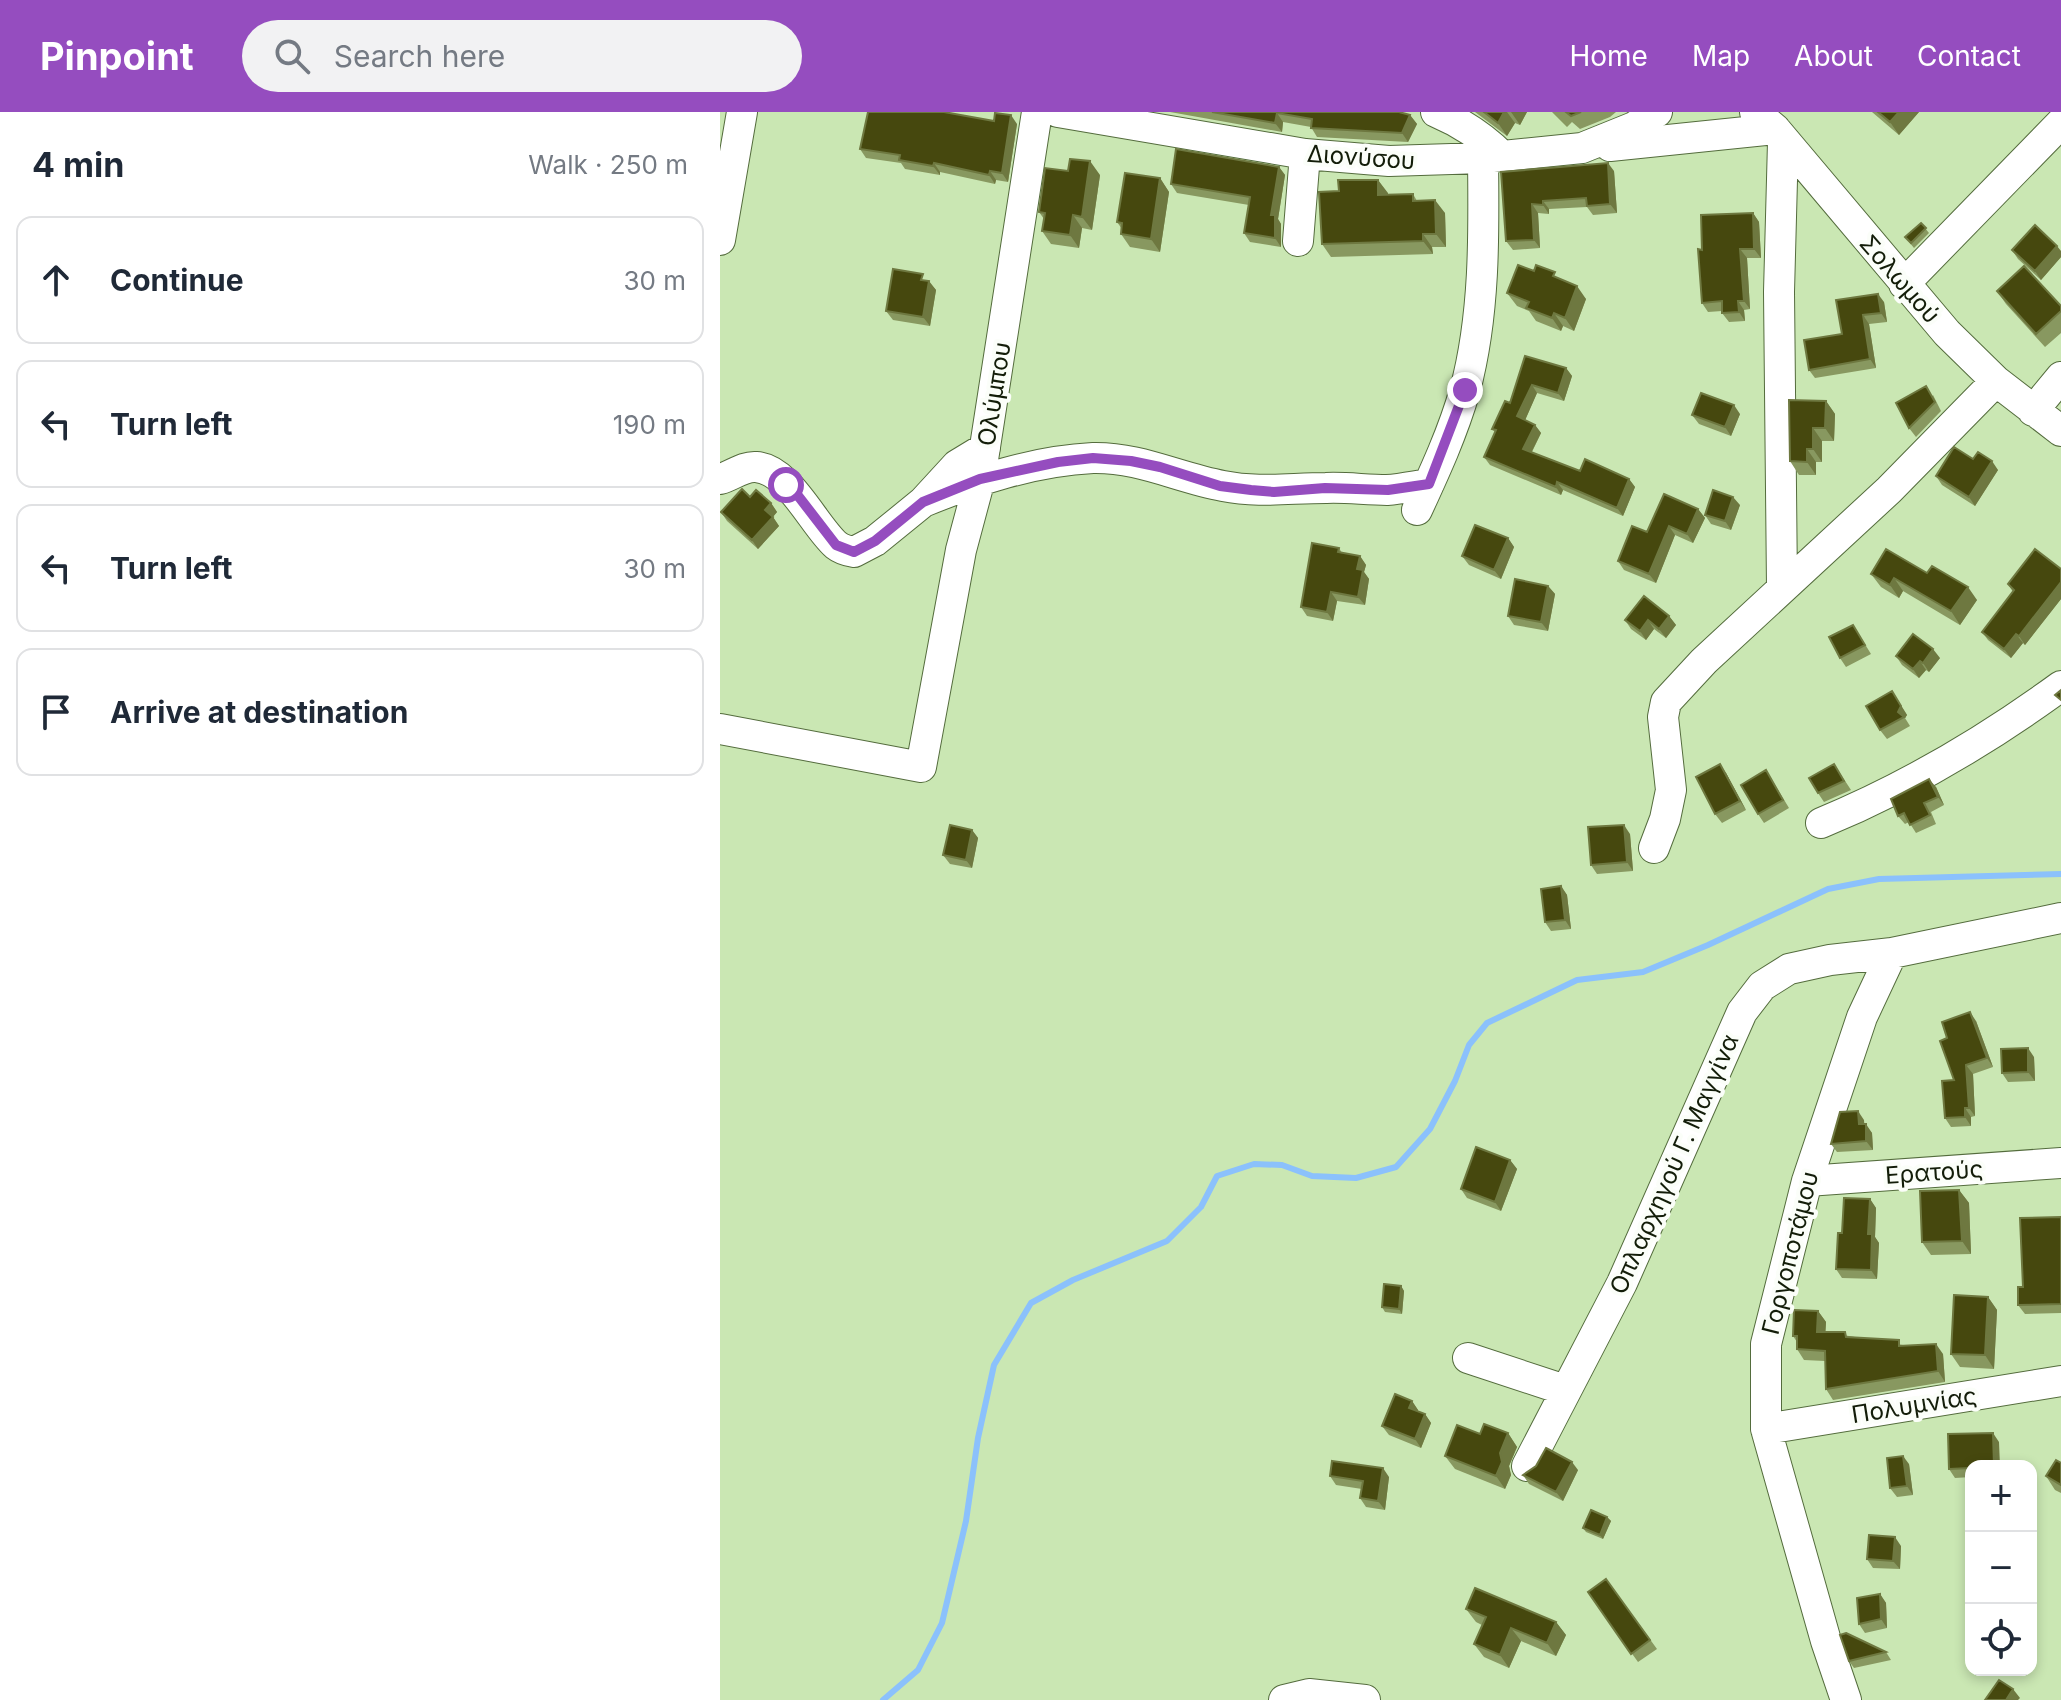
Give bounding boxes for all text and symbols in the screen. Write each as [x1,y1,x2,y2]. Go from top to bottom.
search box [242,20,802,92]
text: Pinpoint [40,33,194,79]
icon: search [270,34,314,78]
text: Search here [334,38,505,74]
text: Home [1569,39,1648,73]
text: Map [1692,39,1750,73]
text: About [1794,39,1873,73]
text: Contact [1917,39,2021,73]
street label: Διονύσου [1306,139,1416,175]
text: 4 min [32,144,124,185]
text: Walk · 250 m [528,149,688,180]
street label: Σολωμού [1854,229,1946,329]
icon: ahead [34,258,78,302]
text: Continue [110,262,244,298]
text: 30 m [623,265,686,296]
street label: Ολύμπου [971,340,1017,448]
route end [1447,372,1483,408]
icon: left [34,402,78,446]
text: Turn left [110,406,232,442]
text: 190 m [613,409,686,440]
route start [768,467,804,503]
icon: left [34,546,78,590]
text: Turn left [110,550,232,586]
text: 30 m [623,553,686,584]
icon: arrive [34,690,78,734]
text: Arrive at destination [110,694,408,730]
street label: Οπλαρχηγού Γ. Μαγγίνα [1604,1030,1744,1298]
street label: Ερατούς [1884,1154,1984,1190]
street label: Γοργοποτάμου [1756,1168,1824,1338]
street label: Πολυμνίας [1849,1381,1979,1429]
map controls [1965,1460,2037,1676]
button: + [1965,1460,2037,1532]
button: − [1965,1532,2037,1604]
button: locate [1965,1604,2037,1676]

